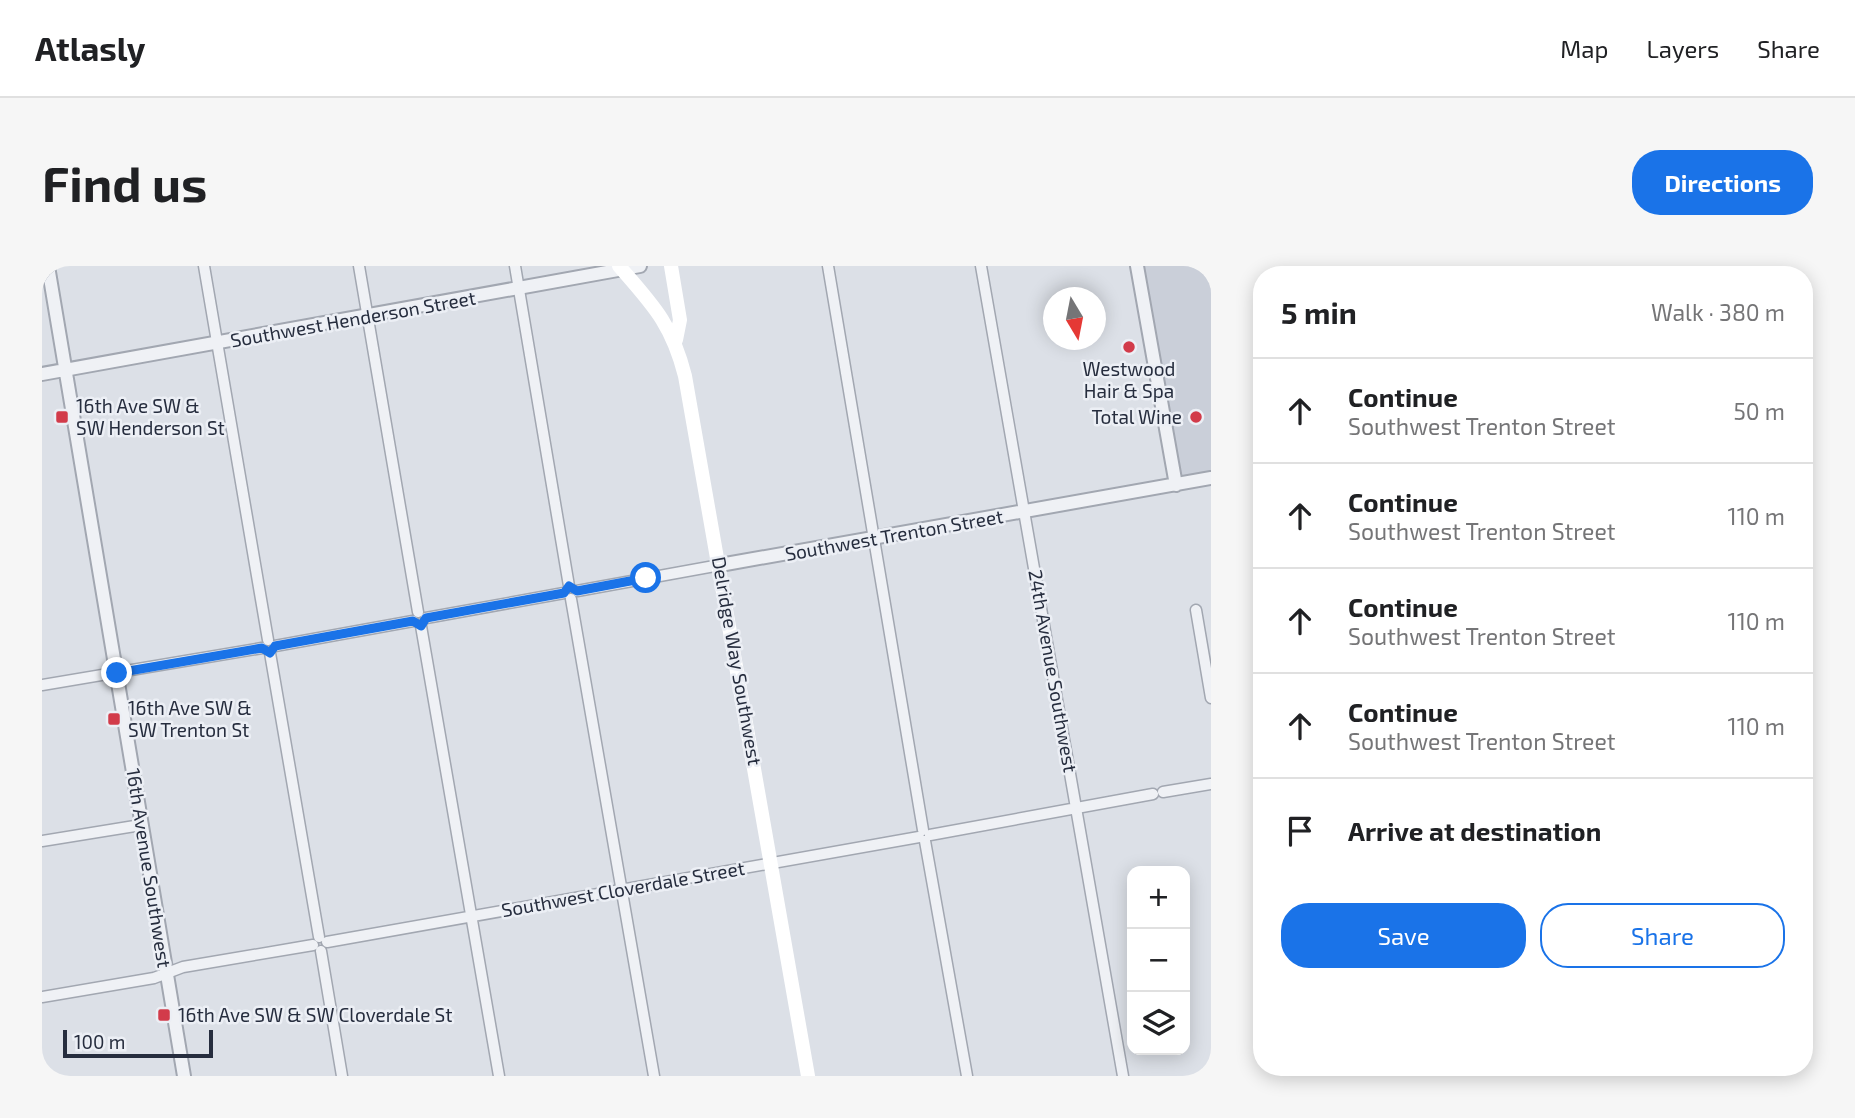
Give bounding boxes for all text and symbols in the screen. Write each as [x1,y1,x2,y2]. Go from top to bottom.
text: Atlasly [35,28,145,68]
text: Map [1560,34,1608,63]
text: Layers [1646,34,1719,63]
text: Share [1757,34,1820,63]
button: Directions [1632,150,1813,215]
text: Find us [42,153,207,212]
street label: Southwest Henderson Street [228,286,477,351]
north arrow [1043,287,1106,350]
text: 5 min [1281,294,1357,330]
text: Walk · 380 m [1651,298,1785,326]
marker: Westwood Hair & Spa [1121,339,1137,355]
place label: Westwood Hair & Spa [1083,357,1175,402]
text: Continue [1348,381,1458,412]
icon: ahead [1281,392,1319,430]
place label: 16th Ave SW & SW Henderson St [76,394,225,439]
text: 50 m [1734,397,1785,425]
place label: Total Wine [1092,405,1182,428]
marker: 16th Ave SW & SW Henderson St [54,409,70,425]
marker: Total Wine [1188,409,1204,425]
text: Southwest Trenton Street [1348,412,1616,440]
text: Continue [1348,486,1458,517]
icon: ahead [1281,497,1319,535]
text: 110 m [1728,502,1785,530]
street label: Southwest Trenton Street [783,504,1005,565]
text: Southwest Trenton Street [1348,517,1616,545]
street label: Delridge Way Southwest [708,555,767,767]
route start [630,562,661,593]
street label: 24th Avenue Southwest [1024,568,1083,774]
text: Continue [1348,591,1458,622]
icon: ahead [1281,602,1319,640]
text: 110 m [1728,607,1785,635]
text: Southwest Trenton Street [1348,622,1616,650]
route end [101,657,132,688]
place label: 16th Ave SW & SW Trenton St [128,696,252,741]
text: Continue [1348,696,1458,727]
icon: ahead [1281,707,1319,745]
marker: 16th Ave SW & SW Trenton St [106,711,122,727]
text: 110 m [1728,712,1785,740]
text: Southwest Trenton Street [1348,727,1616,755]
street label: 16th Avenue Southwest [122,767,177,969]
icon: arrive [1281,812,1319,850]
text: Arrive at destination [1348,815,1601,846]
street label: Southwest Cloverdale Street [500,856,746,921]
map controls [1127,866,1190,1055]
button: + [1127,866,1190,929]
button: Save [1281,903,1526,968]
button: Share [1540,903,1785,968]
button: − [1127,929,1190,992]
button: layers [1127,992,1190,1055]
place label: 16th Ave SW & SW Cloverdale St [178,1003,452,1026]
marker: 16th Ave SW & SW Cloverdale St [156,1007,172,1023]
scale bar [63,1027,214,1059]
text: 100 m [74,1030,125,1053]

